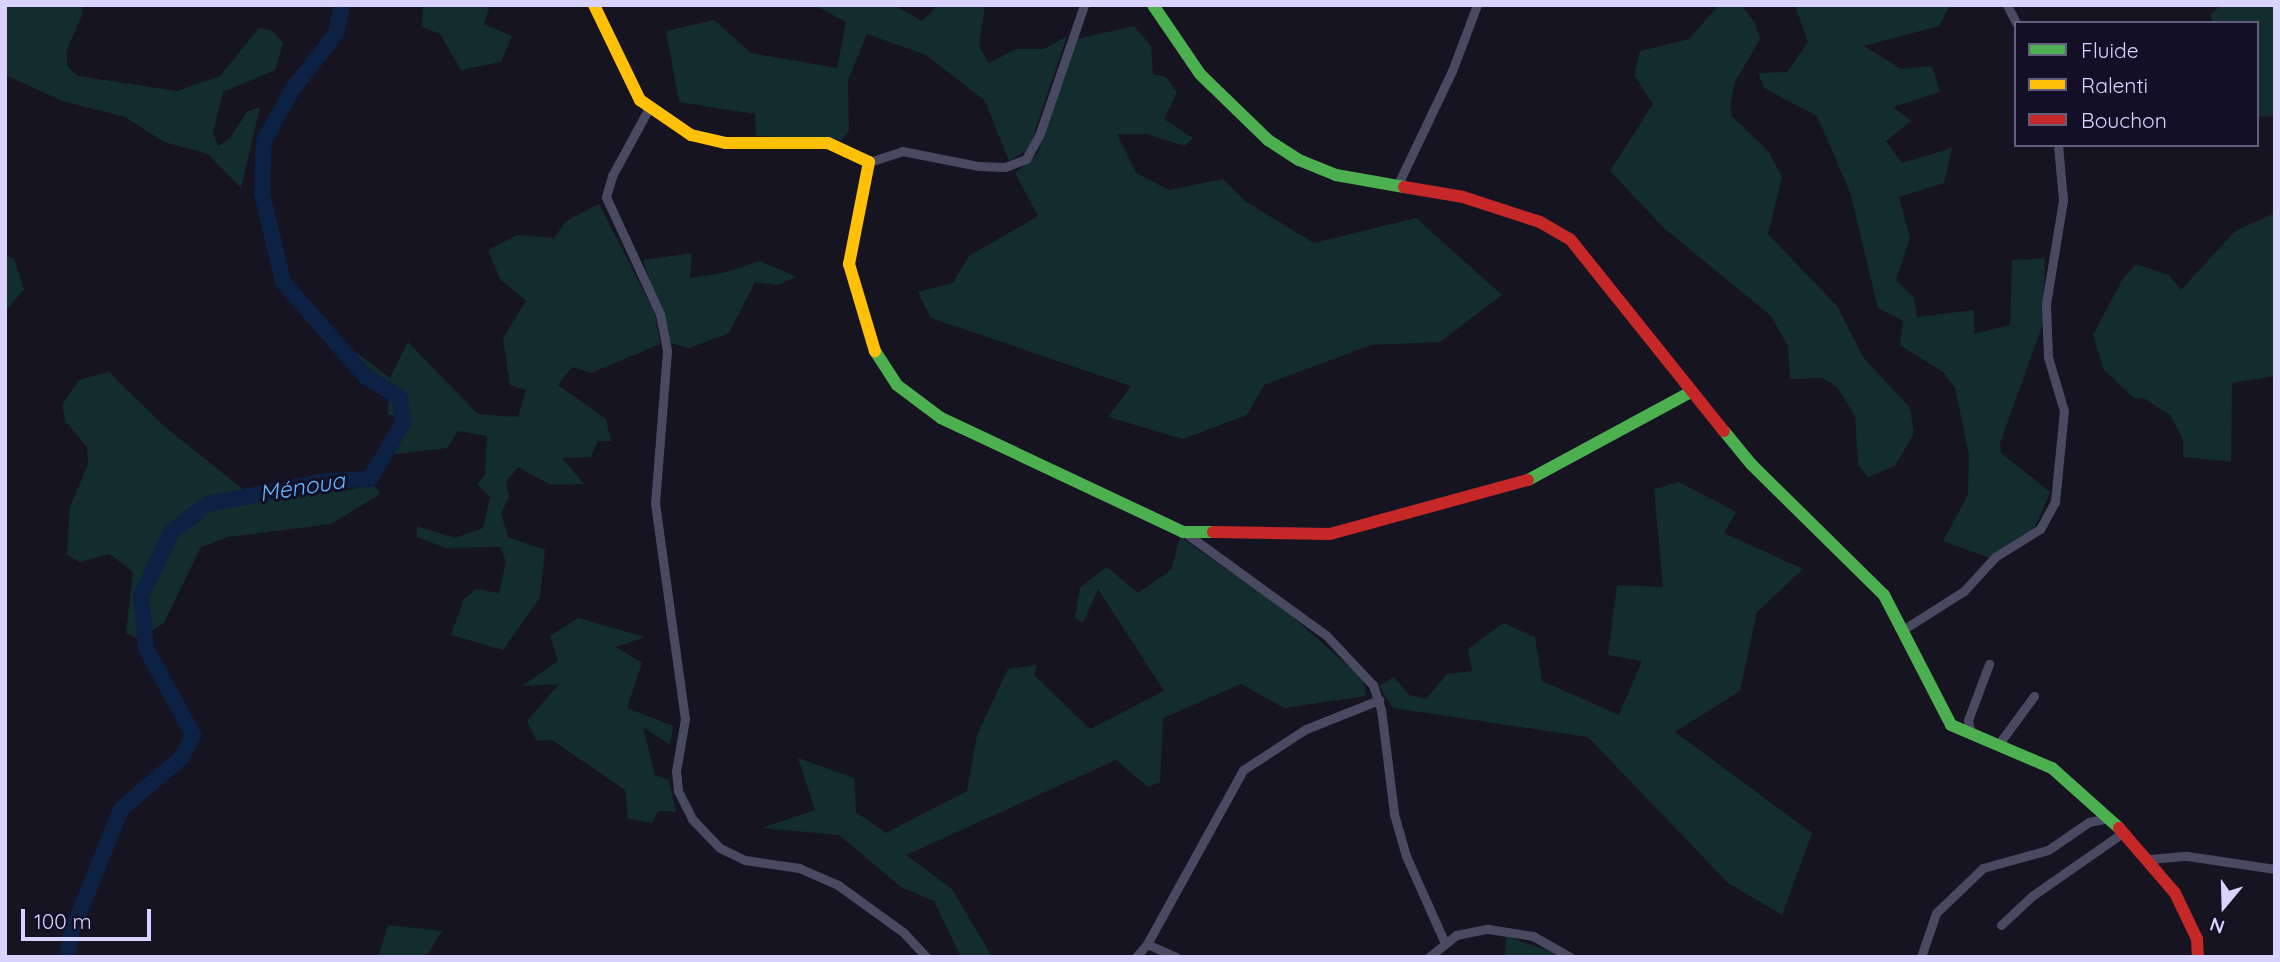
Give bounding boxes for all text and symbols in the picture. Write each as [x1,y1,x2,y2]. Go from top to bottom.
legend [2014,21,2259,147]
text: Fluide [2081,37,2139,63]
text: Ralenti [2081,72,2148,98]
text: Bouchon [2081,107,2167,133]
water label: Ménoua [257,467,347,507]
north arrow [2189,871,2259,941]
scale bar [24,895,154,939]
text: 100 m [34,908,92,934]
text: N [2207,912,2228,939]

